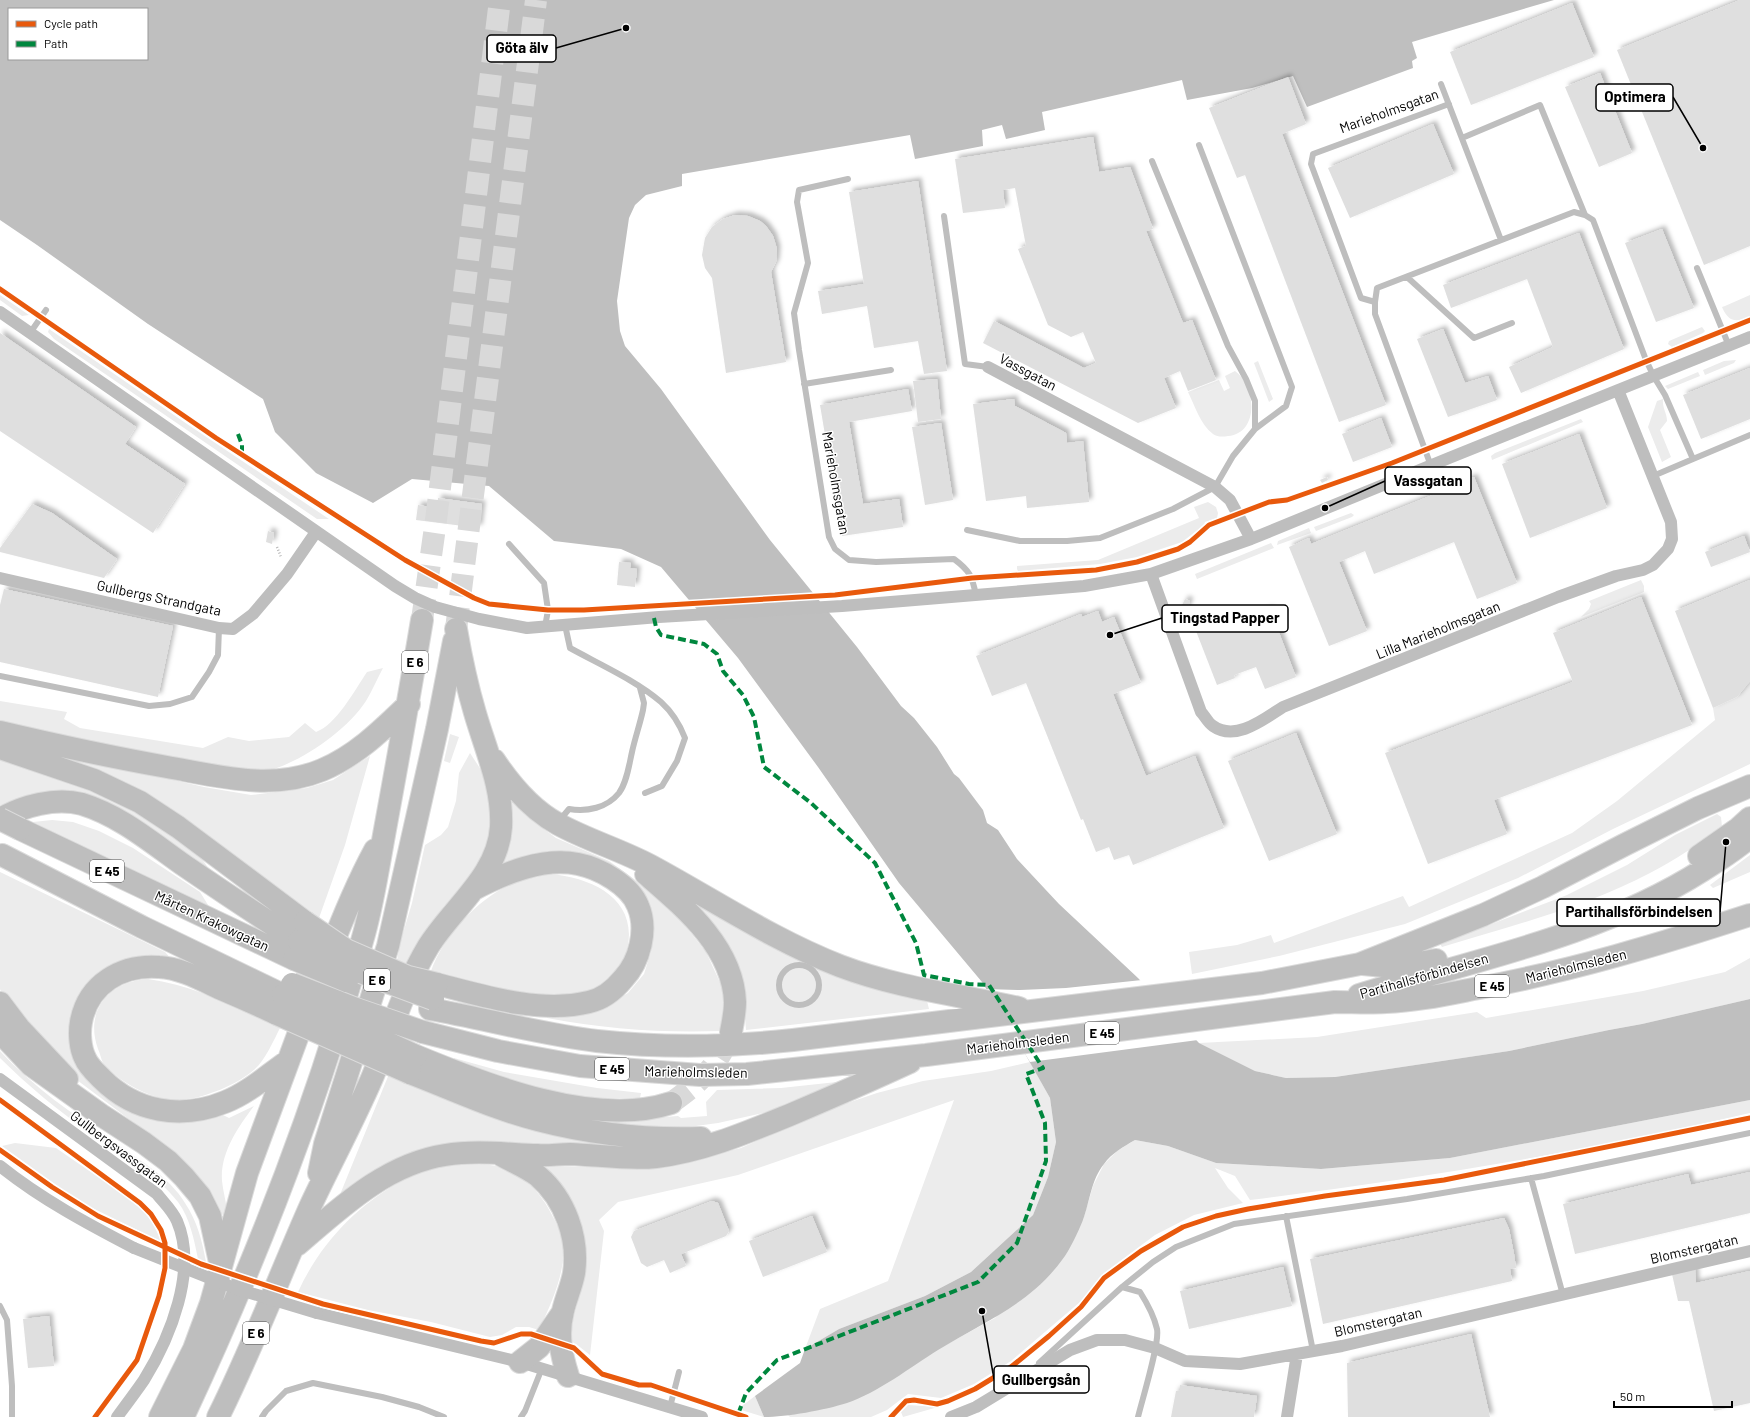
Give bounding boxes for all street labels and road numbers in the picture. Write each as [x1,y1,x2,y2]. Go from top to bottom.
street label: Marieholmsgatan [1337,85,1441,136]
street label: Vassgatan [997,349,1060,394]
street label: Marieholmsgatan [819,430,854,536]
street label: Gullbergs Strandgata [95,576,223,619]
street label: Lilla Marieholmsgatan [1373,597,1502,662]
road number: E 6 [402,651,428,673]
road number: E 45 [90,860,124,882]
street label: Mårten Krakowgatan [152,887,272,954]
street label: Marieholmsleden [1524,945,1628,986]
street label: Partihallsförbindelsen [1358,949,1490,1002]
road number: E 6 [364,969,390,991]
road number: E 45 [1475,975,1509,997]
road number: E 45 [1085,1022,1119,1044]
street label: Marieholmsleden [966,1028,1070,1057]
road number: E 45 [595,1058,629,1080]
street label: Marieholmsleden [644,1062,748,1081]
street label: Gullbergsvassgatan [67,1106,171,1191]
street label: Blomstergatan [1648,1230,1739,1267]
street label: Blomstergatan [1332,1303,1423,1340]
road number: E 6 [243,1322,269,1344]

